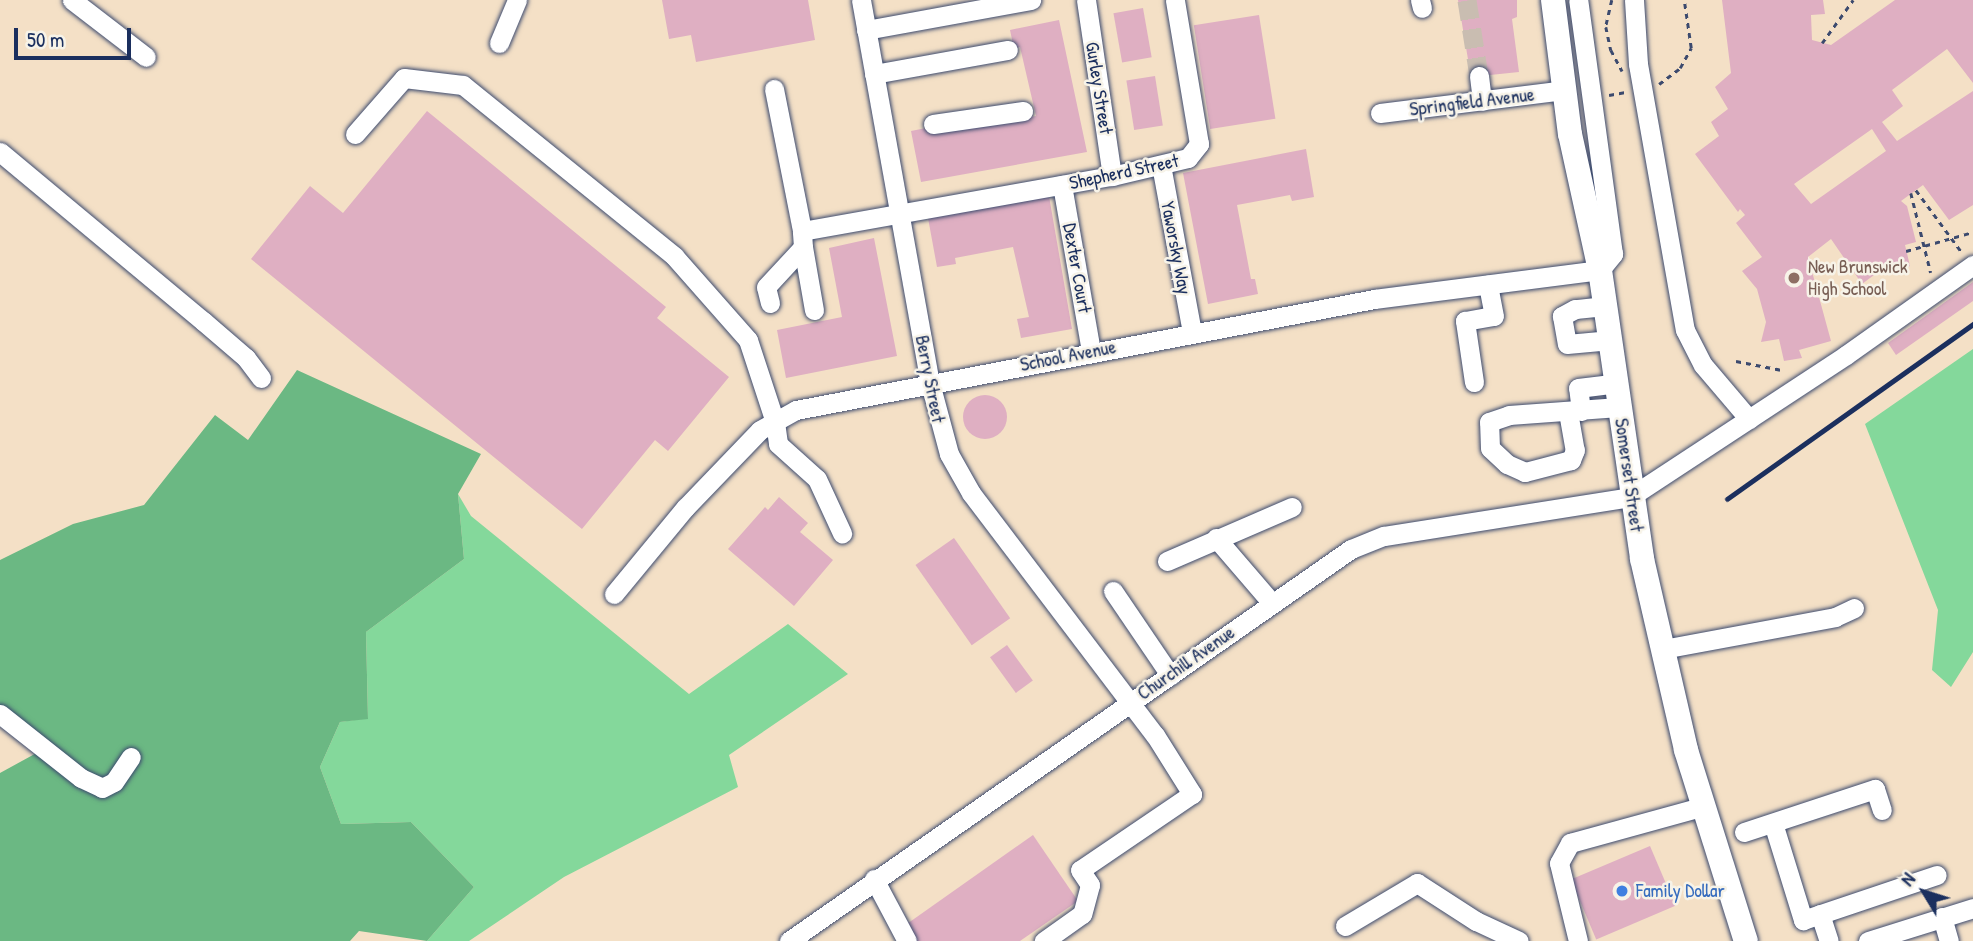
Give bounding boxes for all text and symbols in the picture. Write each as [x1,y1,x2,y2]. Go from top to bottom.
scale bar [18,14,135,58]
text: 50 m [27,25,64,54]
street label: Gurley Street [1080,40,1118,136]
street label: Springfield Avenue [1408,83,1536,121]
street label: Shepherd Street [1067,149,1181,195]
street label: Yaworsky Way [1156,199,1196,297]
street label: Dexter Court [1058,222,1096,314]
place label: New Brunswick High School [1808,256,1908,300]
marker: New Brunswick High School [1786,270,1802,286]
street label: Berry Street [910,333,950,425]
street label: School Avenue [1018,336,1118,376]
street label: Somerset Street [1610,417,1648,533]
street label: Churchill Avenue [1133,621,1239,705]
north arrow [1889,857,1959,927]
text: N [1894,867,1921,891]
place label: Family Dollar [1636,880,1725,902]
marker: Family Dollar [1614,883,1630,899]

